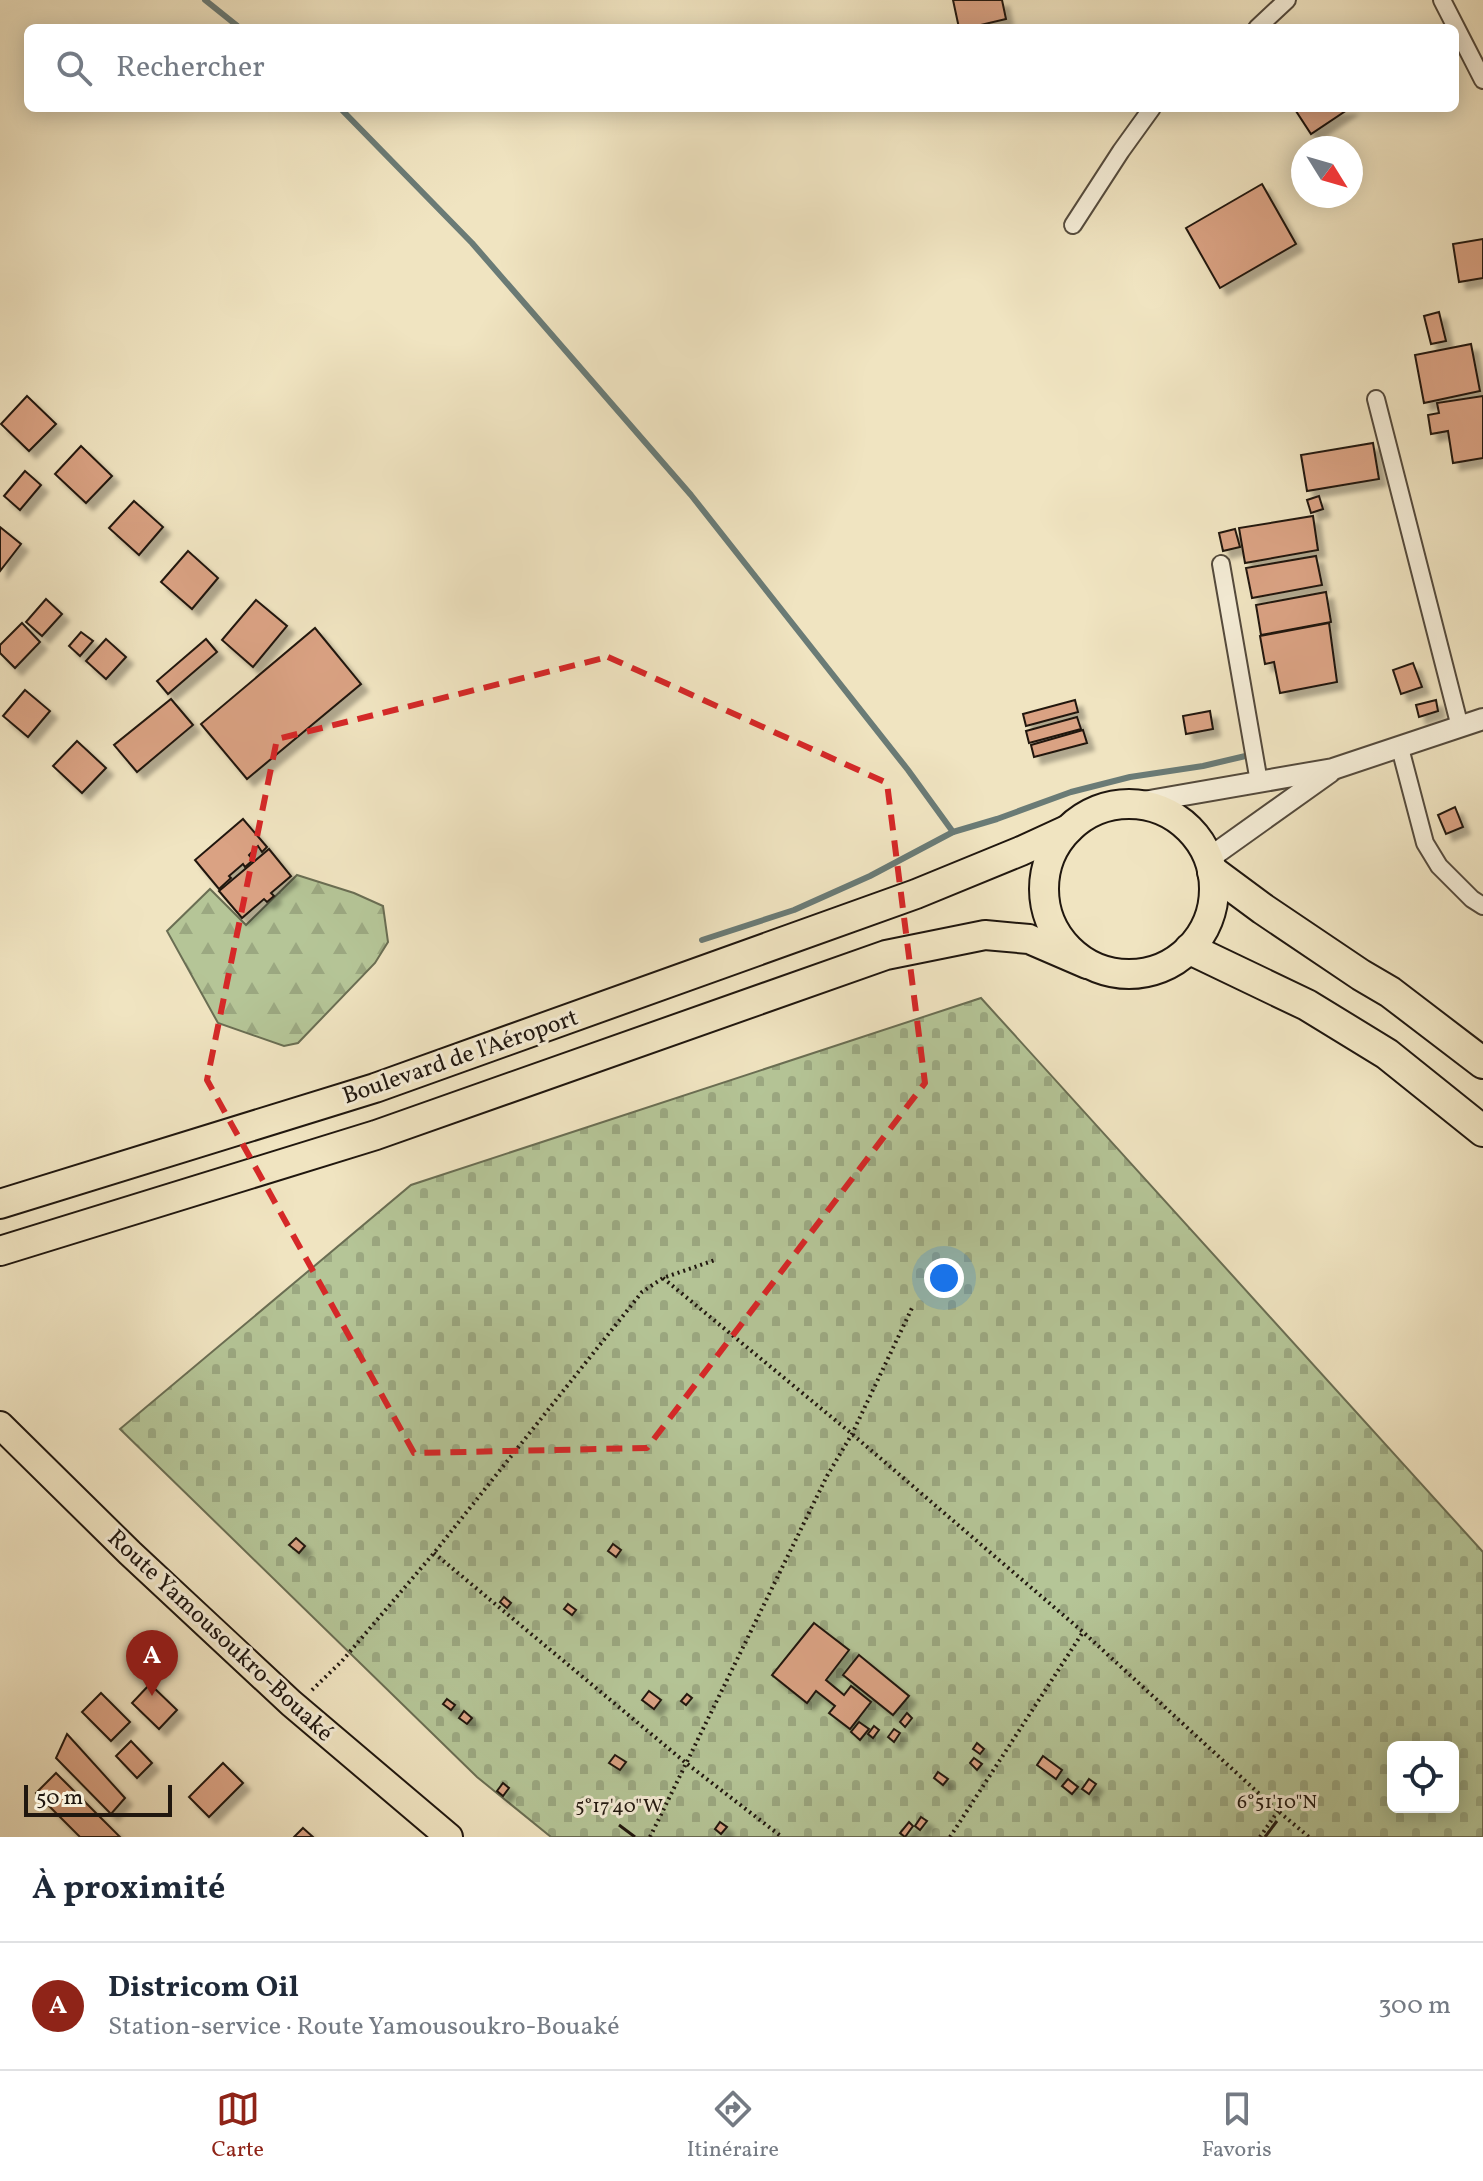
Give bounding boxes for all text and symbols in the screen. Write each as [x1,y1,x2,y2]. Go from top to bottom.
search box [24,24,1459,112]
icon: search [52,46,96,90]
text: Rechercher [116,47,265,89]
north arrow [1291,136,1363,208]
street label: Boulevard de l'Aéroport [338,1002,583,1114]
your location [924,1258,964,1298]
street label: Route Yamousoukro-Bouaké [99,1522,340,1751]
pin: A [126,1630,178,1696]
map controls [1387,1741,1459,1813]
button: locate [1387,1741,1459,1813]
scale bar [24,1781,172,1817]
text: 50 m [36,1783,83,1814]
text: 6°51'10"N [1237,1789,1317,1817]
text: 5°17'40"W [575,1793,663,1821]
text: À proximité [32,1866,225,1913]
text: Districom Oil [108,1967,299,2009]
text: A [49,1988,67,2024]
text: 300 m [1378,1988,1451,2024]
text: Station-service · Route Yamousoukro-Bouaké [108,2009,619,2045]
tab: Carte [211,2087,264,2166]
tab: Itinéraire [687,2087,779,2166]
tab: Favoris [1202,2087,1272,2166]

